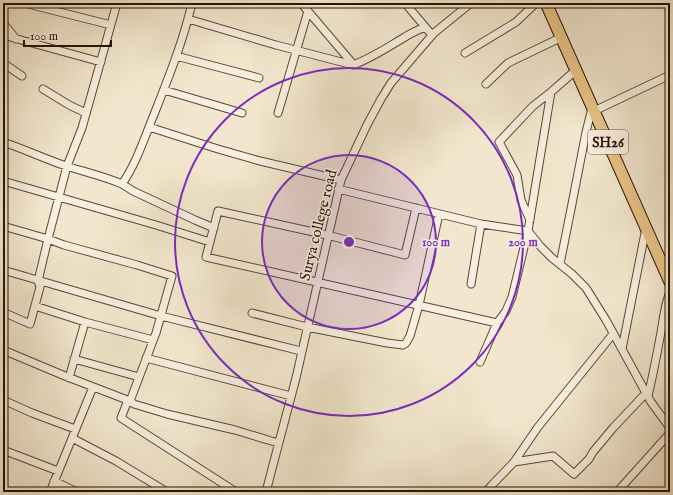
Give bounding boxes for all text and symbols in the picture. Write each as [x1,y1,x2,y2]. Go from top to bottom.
scale bar [24,22,111,48]
text: 100 m [30,29,58,44]
road number: SH26 [588,130,628,154]
street label: Surya college road [295,167,342,283]
centre of rings [342,235,356,249]
text: 100 m [422,235,451,250]
text: 200 m [508,235,538,250]

